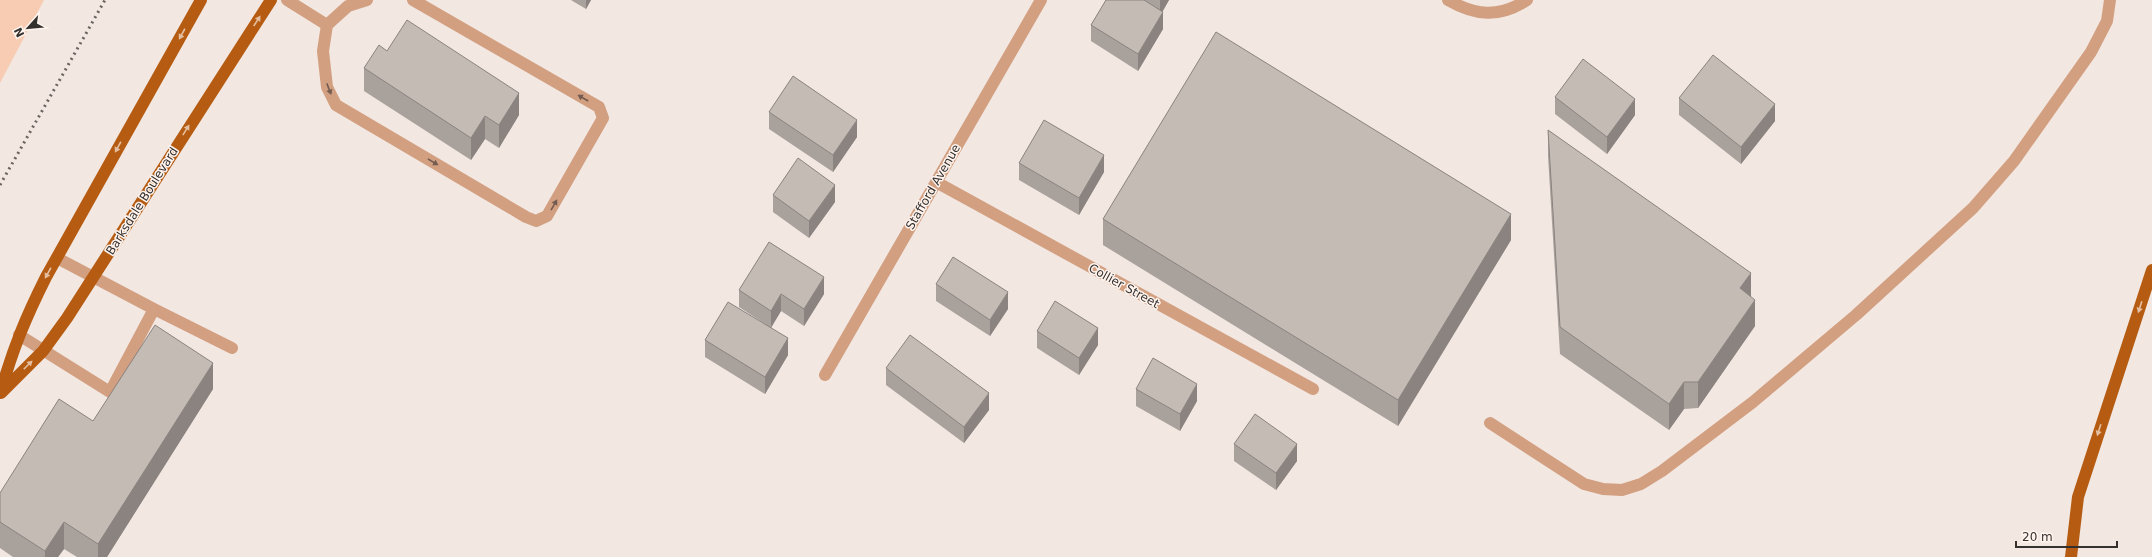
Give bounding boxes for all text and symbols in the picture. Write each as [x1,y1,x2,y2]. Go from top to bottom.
north arrow [8,8,48,48]
one-way arrow [253,16,261,26]
text: N [12,25,27,39]
one-way arrow [179,28,185,40]
one-way arrow [326,83,333,95]
one-way arrow [577,94,589,101]
one-way arrow [183,124,190,136]
one-way arrow [115,141,122,153]
street label: Stafford Avenue [903,142,963,232]
street label: Barksdale Boulevard [103,145,181,257]
one-way arrow [427,159,439,166]
one-way arrow [550,199,557,211]
street label: Collier Street [1086,261,1162,311]
one-way arrow [45,267,52,279]
one-way arrow [2137,301,2143,313]
one-way arrow [23,360,33,370]
one-way arrow [2096,425,2102,437]
scale bar [2016,523,2117,549]
text: 20 m [2022,530,2053,544]

